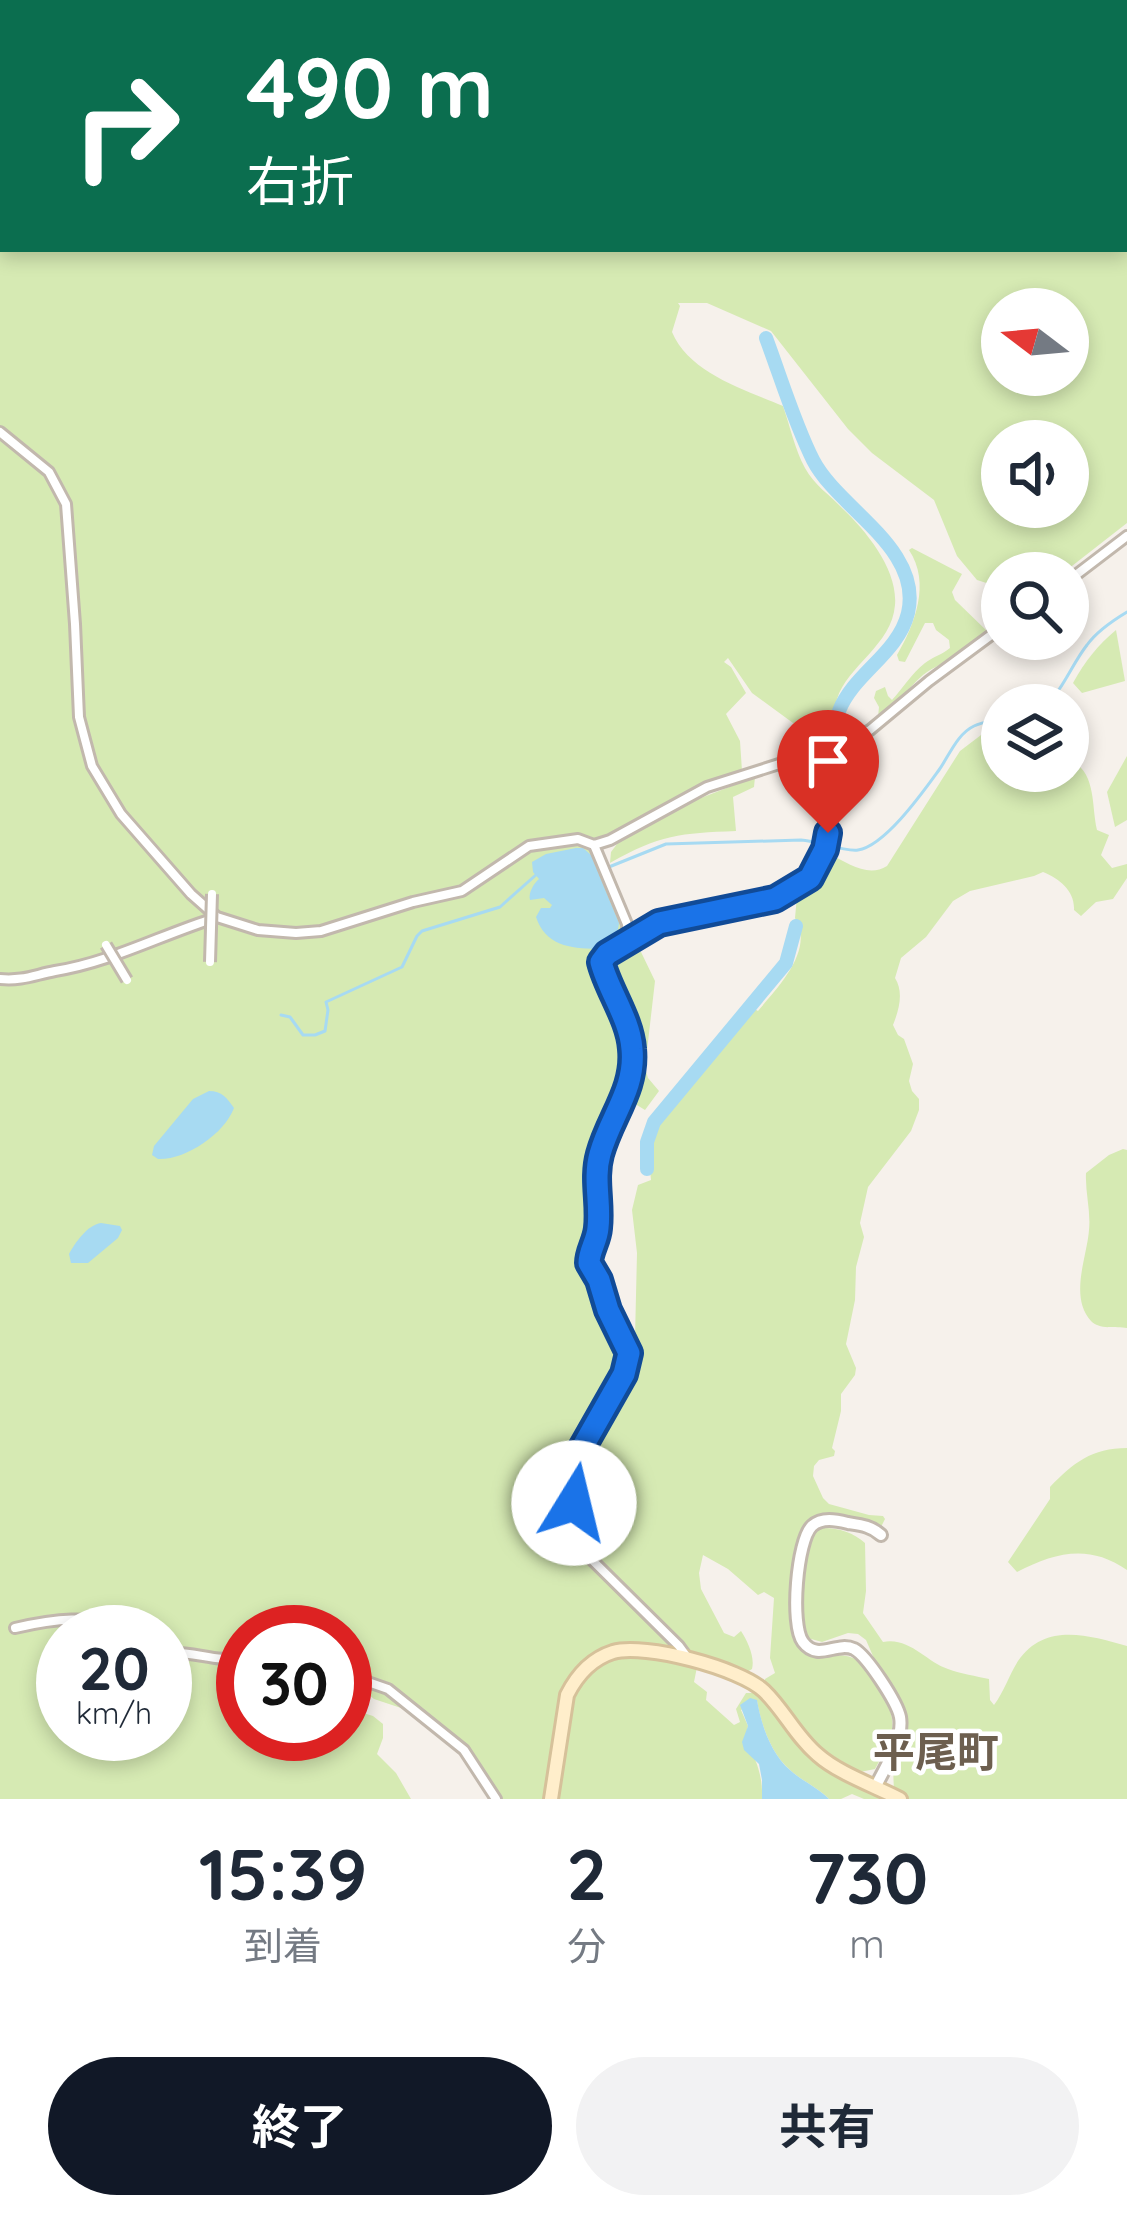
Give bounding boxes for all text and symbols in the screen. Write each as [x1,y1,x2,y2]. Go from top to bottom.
text: 490 m [246,34,494,139]
icon: right [48,48,204,204]
text: 右折 [246,147,354,215]
north arrow [981,288,1089,396]
map controls [981,288,1089,792]
button: sound [981,420,1089,528]
button: search [981,552,1089,660]
button: layers [981,684,1089,792]
pin [777,710,879,833]
icon: arrive [795,728,861,794]
position arrow [511,1440,637,1566]
speed limit sign: 30 [216,1605,372,1761]
text: 20 [79,1630,149,1705]
text: km/h [76,1694,152,1732]
district label: 平尾町 [873,1725,999,1778]
text: 15:39 [199,1828,367,1918]
text: 2 [566,1828,607,1918]
text: 730 [806,1832,928,1922]
text: m [849,1919,885,1968]
text: 到着 [244,1921,322,1970]
text: 分 [567,1921,606,1970]
button: 終了 [48,2057,552,2195]
button: 共有 [576,2057,1079,2195]

